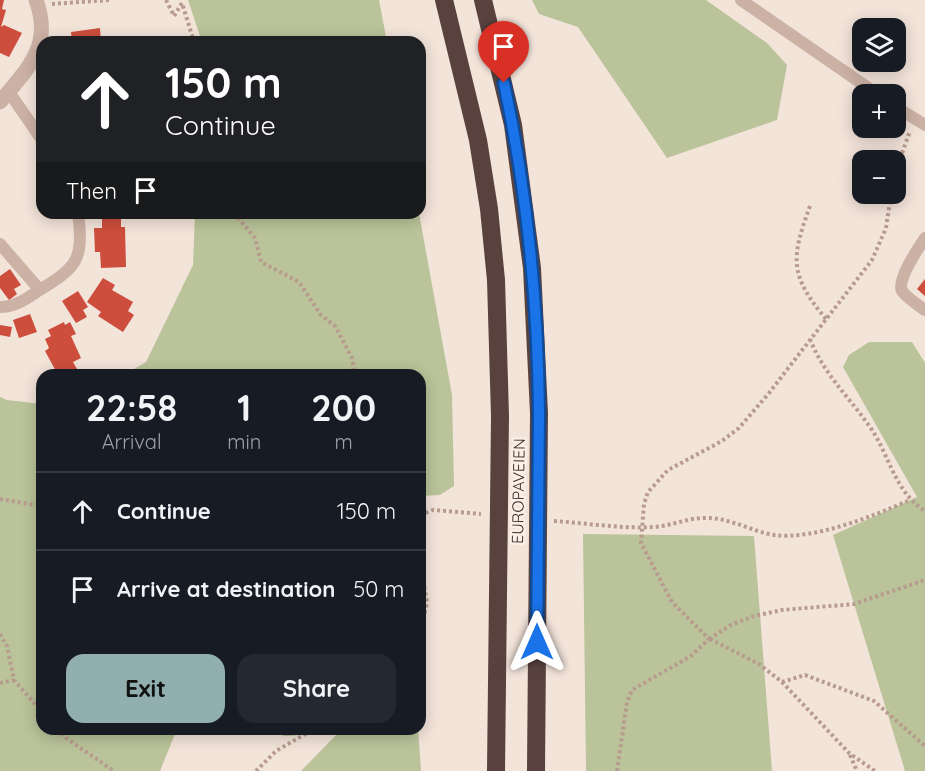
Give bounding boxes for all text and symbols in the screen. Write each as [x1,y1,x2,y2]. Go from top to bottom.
map controls [852,18,906,204]
button: layers [852,18,906,72]
pin [478,21,529,83]
icon: arrive [487,30,520,63]
text: 150 m [165,56,282,109]
icon: ahead [66,60,144,138]
button: + [852,84,906,138]
text: Continue [165,108,276,142]
button: − [852,150,906,204]
icon: arrive [129,174,162,207]
text: Then [66,177,117,205]
text: 22:58 [86,385,177,430]
text: 1 [237,385,251,430]
text: 200 [311,385,376,430]
text: Arrival [102,429,162,454]
text: min [227,429,261,454]
text: m [335,429,353,454]
street label: EUROPAVEIEN [507,438,529,544]
icon: ahead [66,495,99,528]
text: Continue [117,497,211,525]
text: 150 m [337,497,396,525]
icon: arrive [66,573,99,606]
text: Arrive at destination [117,575,335,603]
text: 50 m [353,575,404,603]
position arrow [505,610,569,674]
button: Exit [66,654,225,723]
button: Share [237,654,396,723]

